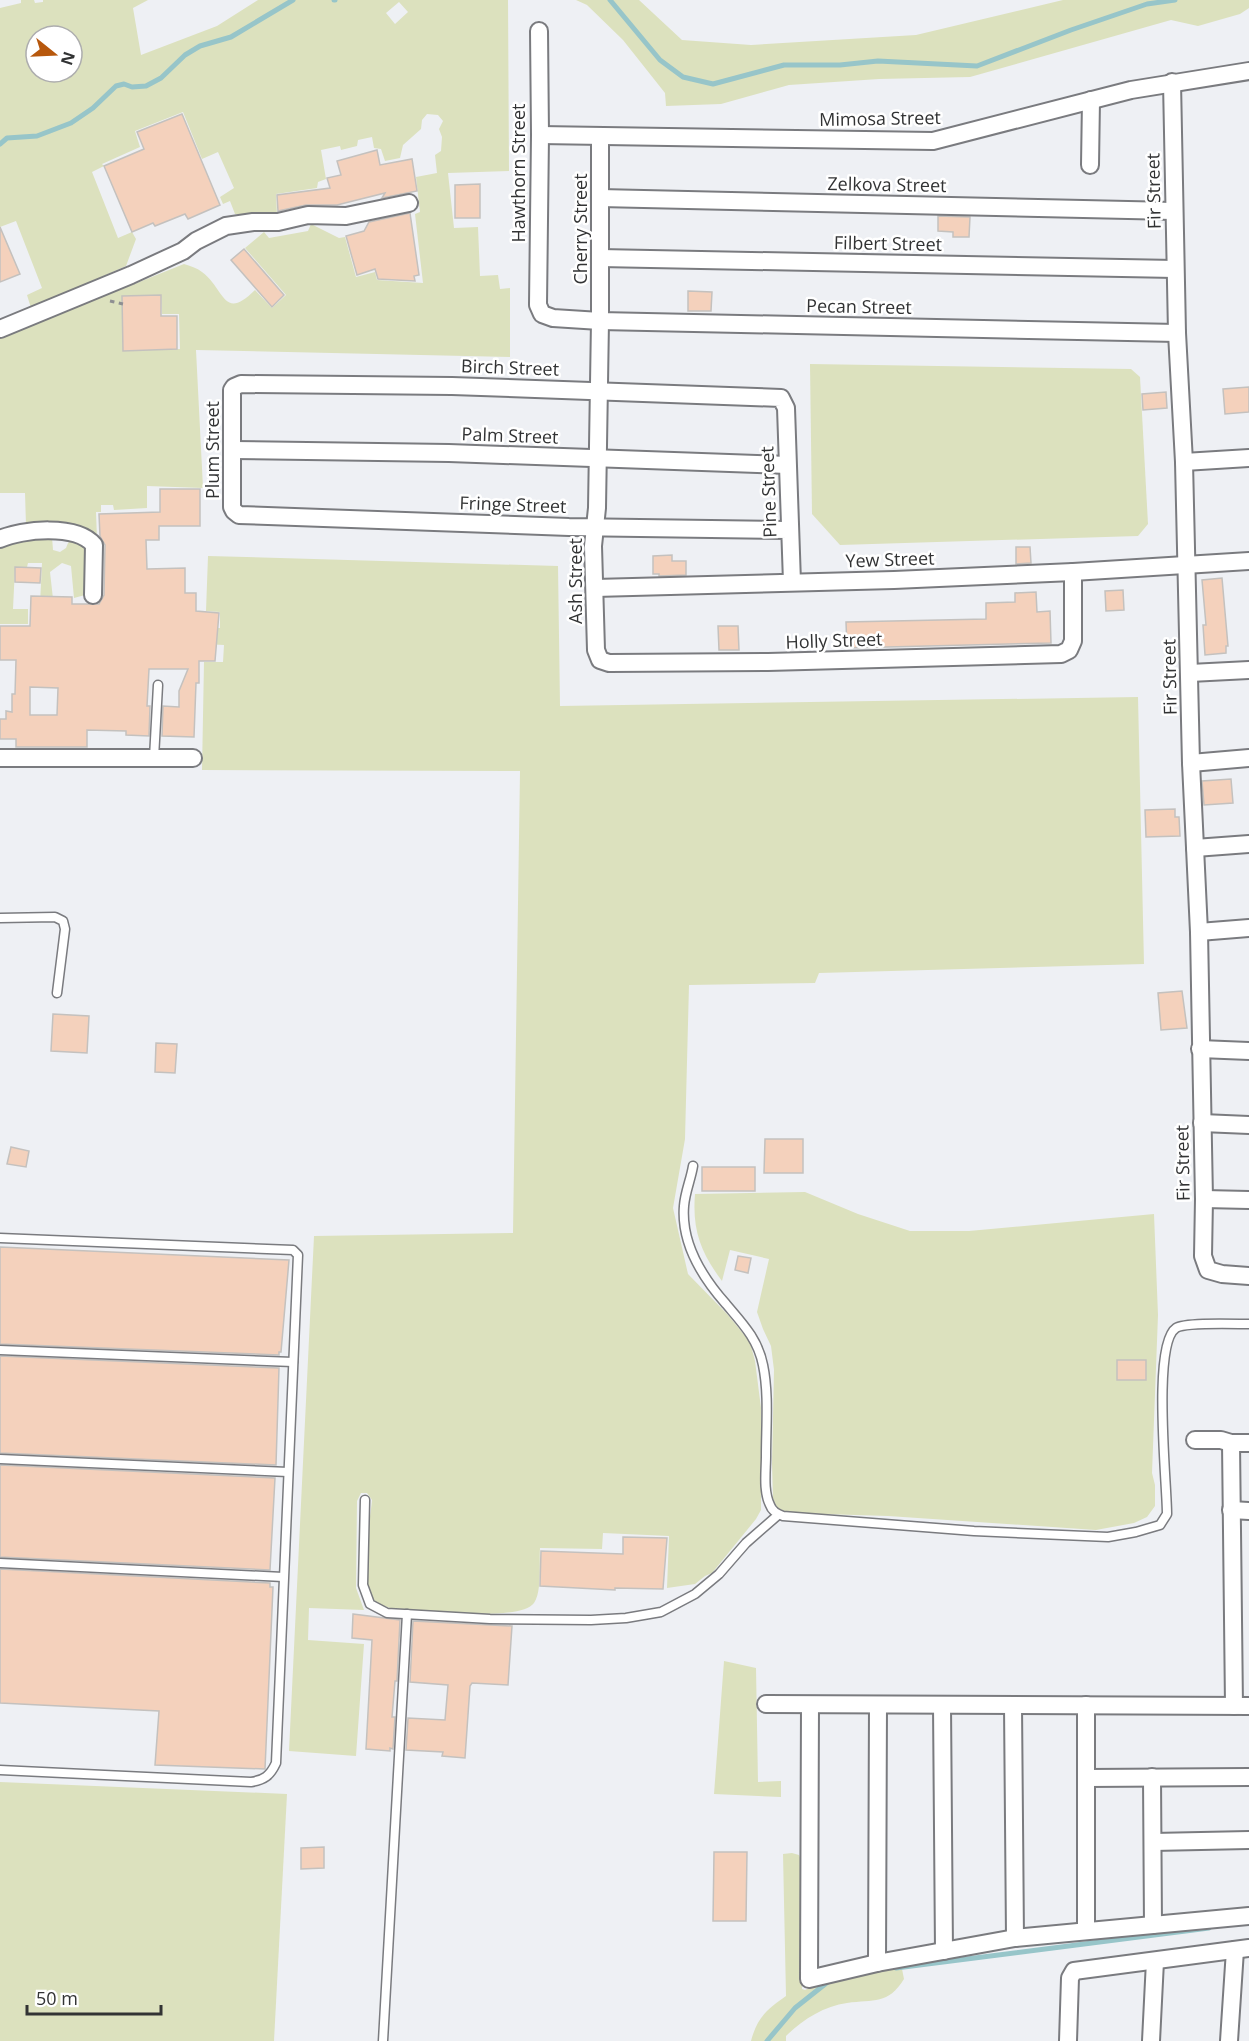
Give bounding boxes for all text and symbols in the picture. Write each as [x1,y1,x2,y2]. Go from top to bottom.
north arrow [24,24,84,84]
text: N [56,49,81,68]
street label: Hawthorn Street [506,104,530,242]
street label: Mimosa Street [819,105,941,131]
street label: Fir Street [1140,153,1166,229]
street label: Zelkova Street [827,171,947,197]
street label: Cherry Street [568,173,592,285]
street label: Filbert Street [834,230,942,256]
street label: Pecan Street [806,293,912,319]
street label: Birch Street [461,353,559,381]
street label: Plum Street [200,401,224,499]
street label: Palm Street [461,421,559,449]
street label: Pine Street [754,446,782,538]
street label: Fringe Street [459,490,567,518]
street label: Ash Street [563,538,587,624]
street label: Yew Street [845,545,935,573]
street label: Holly Street [785,626,883,654]
street label: Fir Street [1156,639,1182,715]
street label: Fir Street [1169,1125,1195,1201]
scale bar [27,1978,160,2016]
text: 50 m [36,1986,78,2010]

